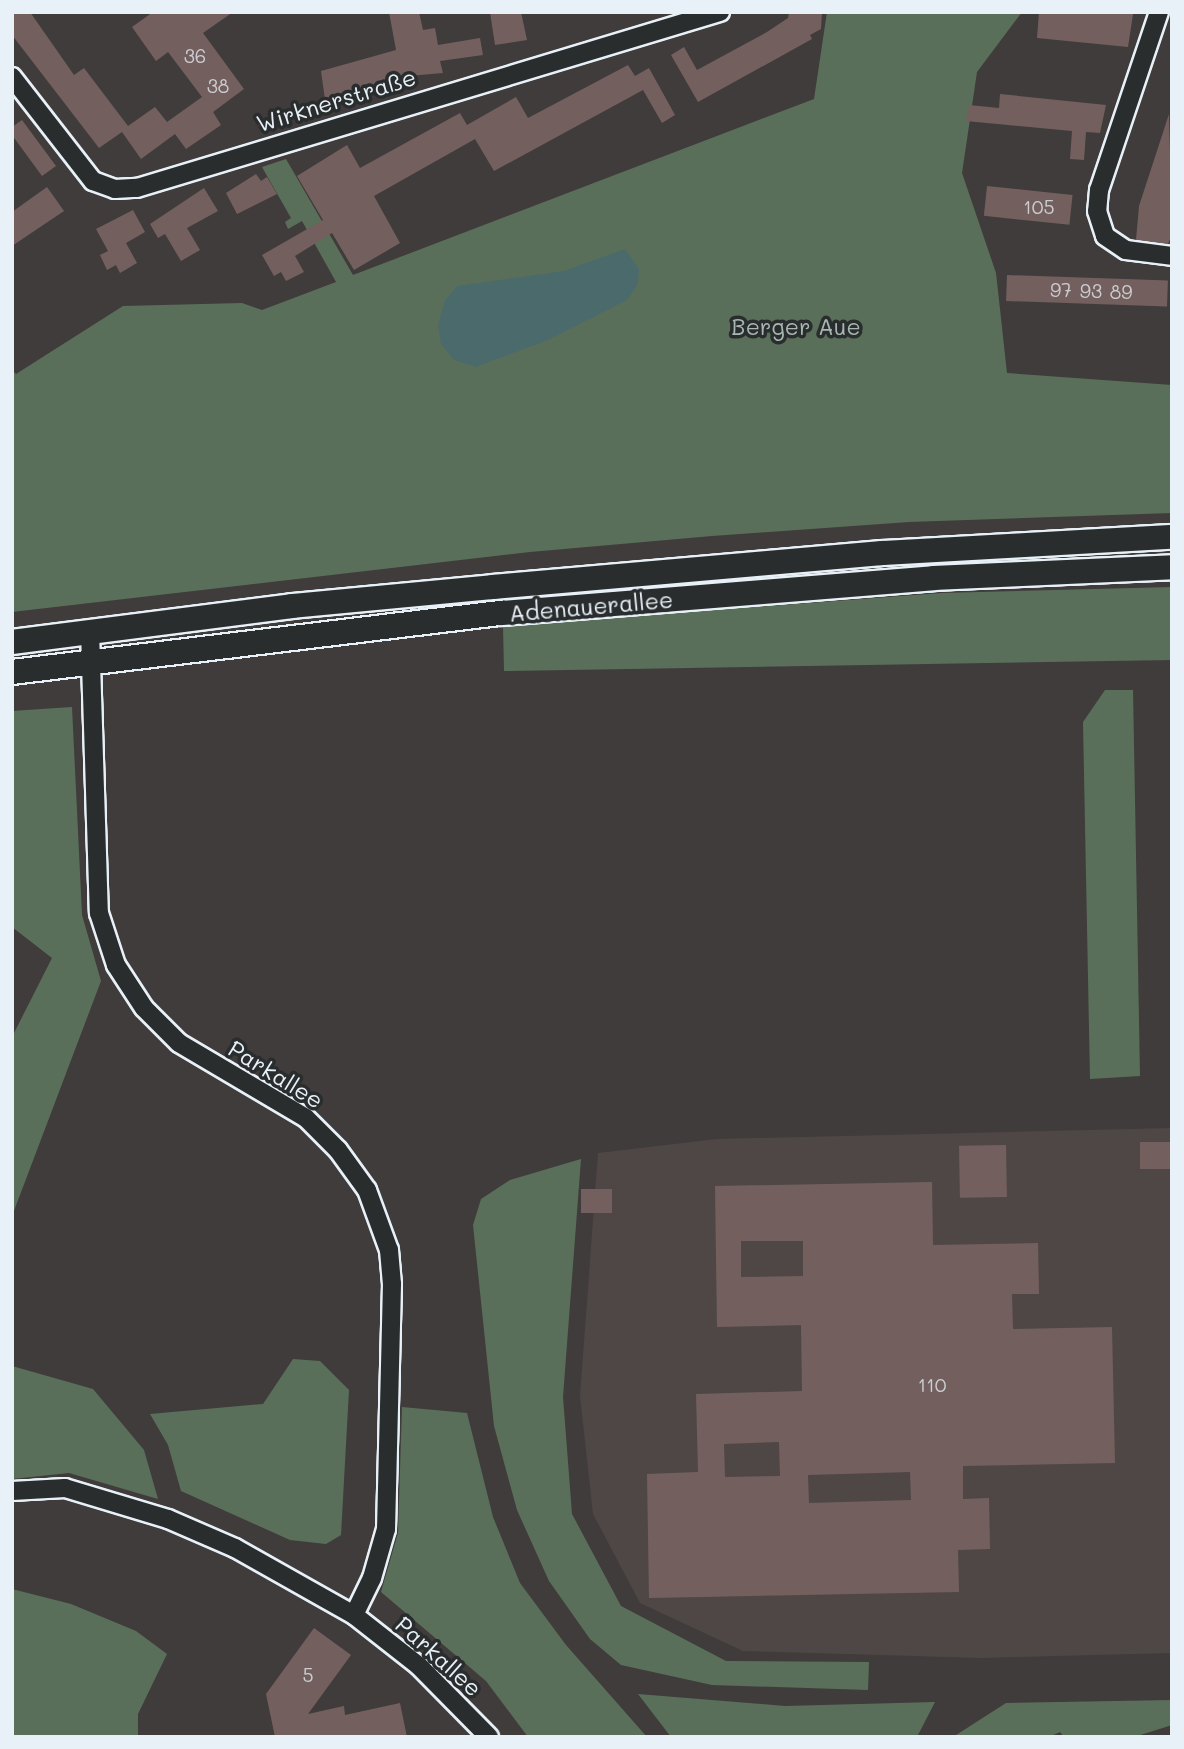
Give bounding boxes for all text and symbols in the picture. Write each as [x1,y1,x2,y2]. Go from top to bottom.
house number: 36 [184,45,206,67]
street label: Wirknerstraße [253,63,419,137]
house number: 38 [207,75,229,97]
house number: 105 [1023,196,1055,218]
house number: 97 [1050,279,1072,301]
house number: 93 [1080,280,1102,302]
house number: 89 [1110,281,1132,303]
park label: Berger Aue [731,312,861,340]
street label: Adenauerallee [508,585,674,627]
street label: Parkallee [224,1034,328,1114]
house number: 110 [918,1374,946,1396]
street label: Parkallee [390,1610,488,1702]
house number: 5 [302,1664,314,1686]

